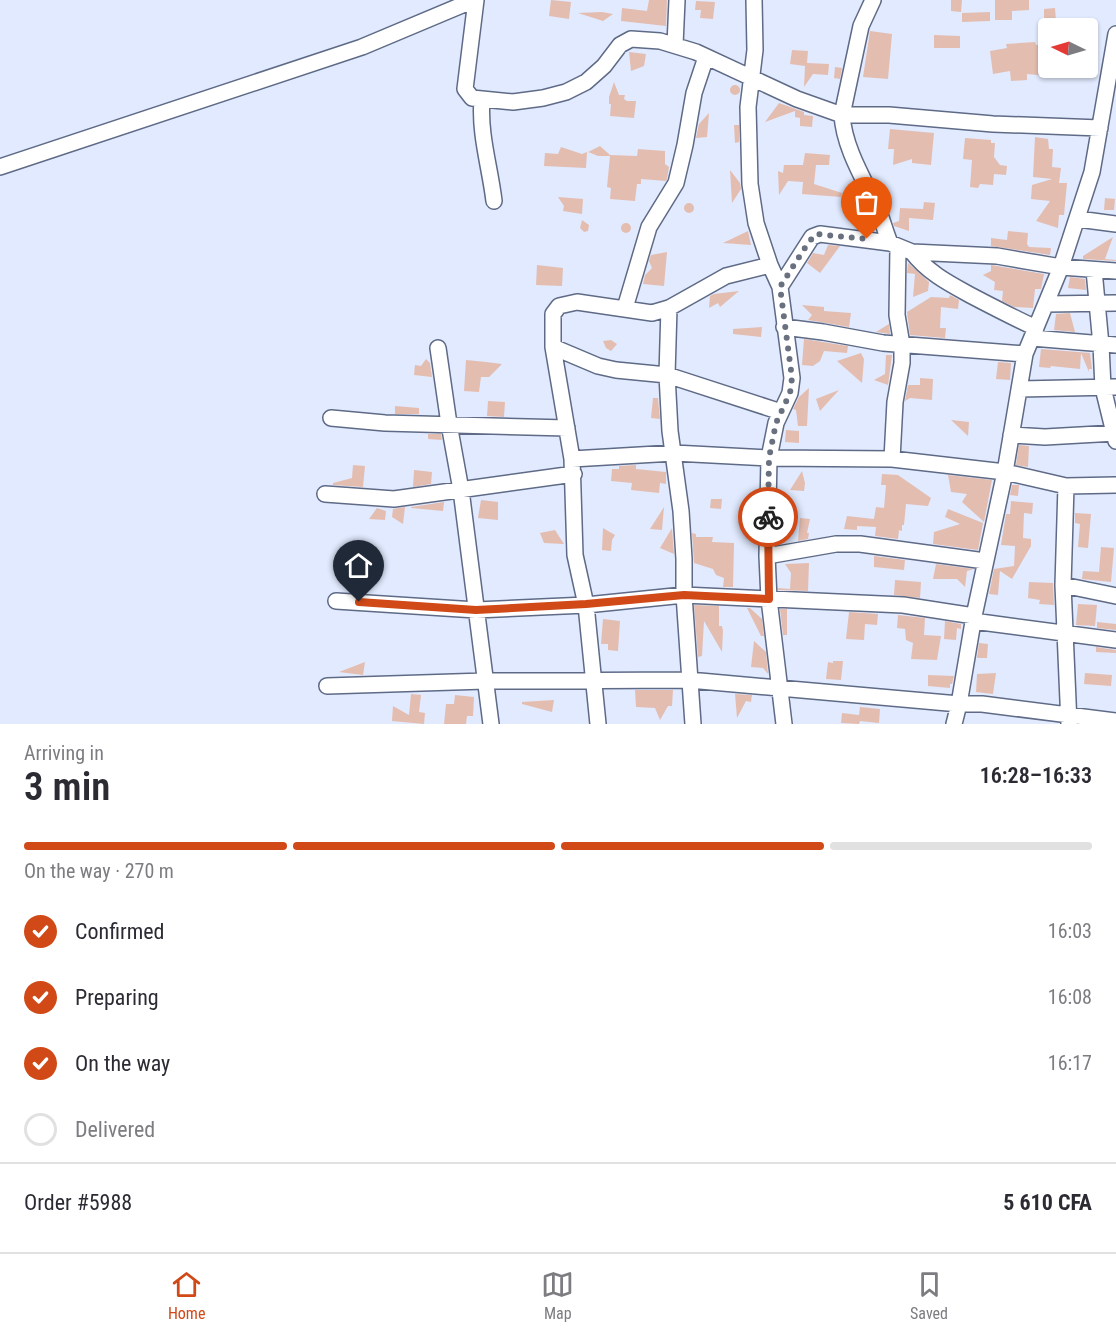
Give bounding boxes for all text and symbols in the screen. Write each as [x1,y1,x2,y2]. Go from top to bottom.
north arrow [1038,18,1098,78]
map controls [1038,18,1098,78]
pin [841,177,892,239]
icon: bag [850,186,883,219]
courier [738,487,798,547]
icon: bike [752,501,785,534]
pin [333,540,384,602]
icon: home [342,549,375,582]
text: Arriving in [24,741,104,765]
text: 16:28–16:33 [980,763,1092,788]
text: 3 min [24,764,110,810]
text: On the way · 270 m [24,859,174,883]
icon: check [24,915,57,948]
text: Confirmed [75,919,164,944]
text: 16:03 [1048,919,1092,943]
icon: check [24,981,57,1014]
text: Preparing [75,985,159,1010]
text: 16:08 [1048,985,1092,1009]
icon: check [24,1047,57,1080]
text: On the way [75,1051,170,1076]
text: 16:17 [1048,1051,1092,1075]
text: Delivered [75,1117,155,1142]
text: Order #5988 [24,1190,132,1215]
text: 5 610 CFA [1003,1190,1092,1215]
tab: Home [168,1268,205,1323]
tab: Map [541,1268,574,1323]
tab: Saved [910,1268,948,1323]

